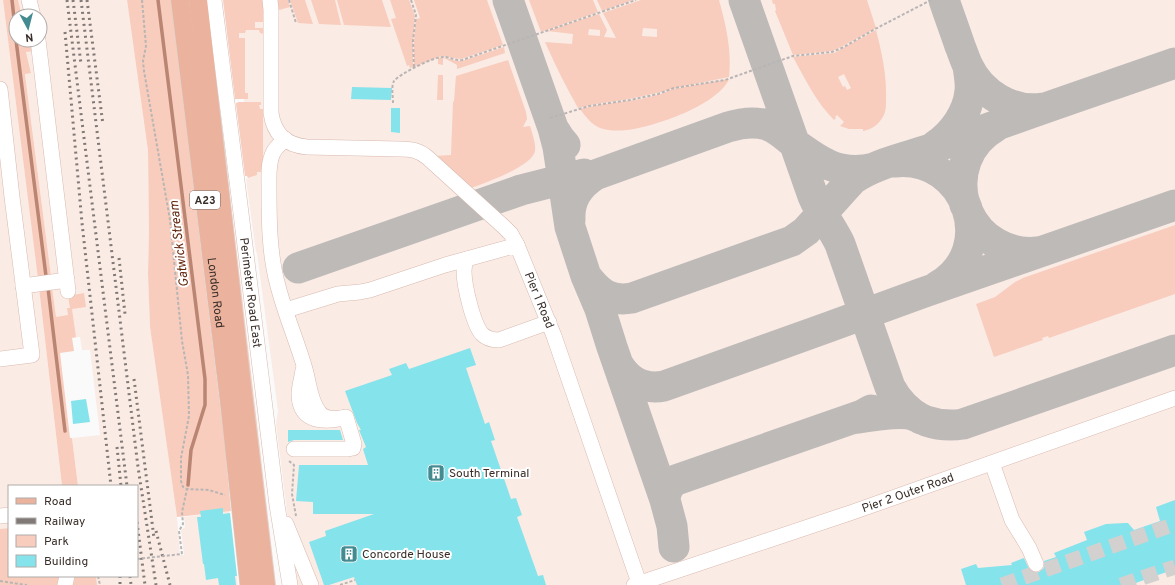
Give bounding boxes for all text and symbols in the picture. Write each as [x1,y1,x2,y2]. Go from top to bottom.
north arrow [8,8,48,48]
text: N [24,30,34,44]
road number: A23 [190,191,220,209]
water label: Gatwick Stream [167,199,193,288]
street label: Perimeter Road East [235,237,265,349]
street label: London Road [203,257,227,329]
street label: Pier 1 Road [520,270,557,331]
building icon: South Terminal [426,463,446,483]
place label: South Terminal [449,466,529,482]
street label: Pier 2 Outer Road [860,470,956,517]
legend [8,485,138,577]
text: Road [44,494,72,510]
text: Railway [44,514,85,530]
text: Park [44,534,69,550]
building icon: Concorde House [339,544,359,564]
place label: Concorde House [362,547,450,563]
text: Building [44,554,88,570]

